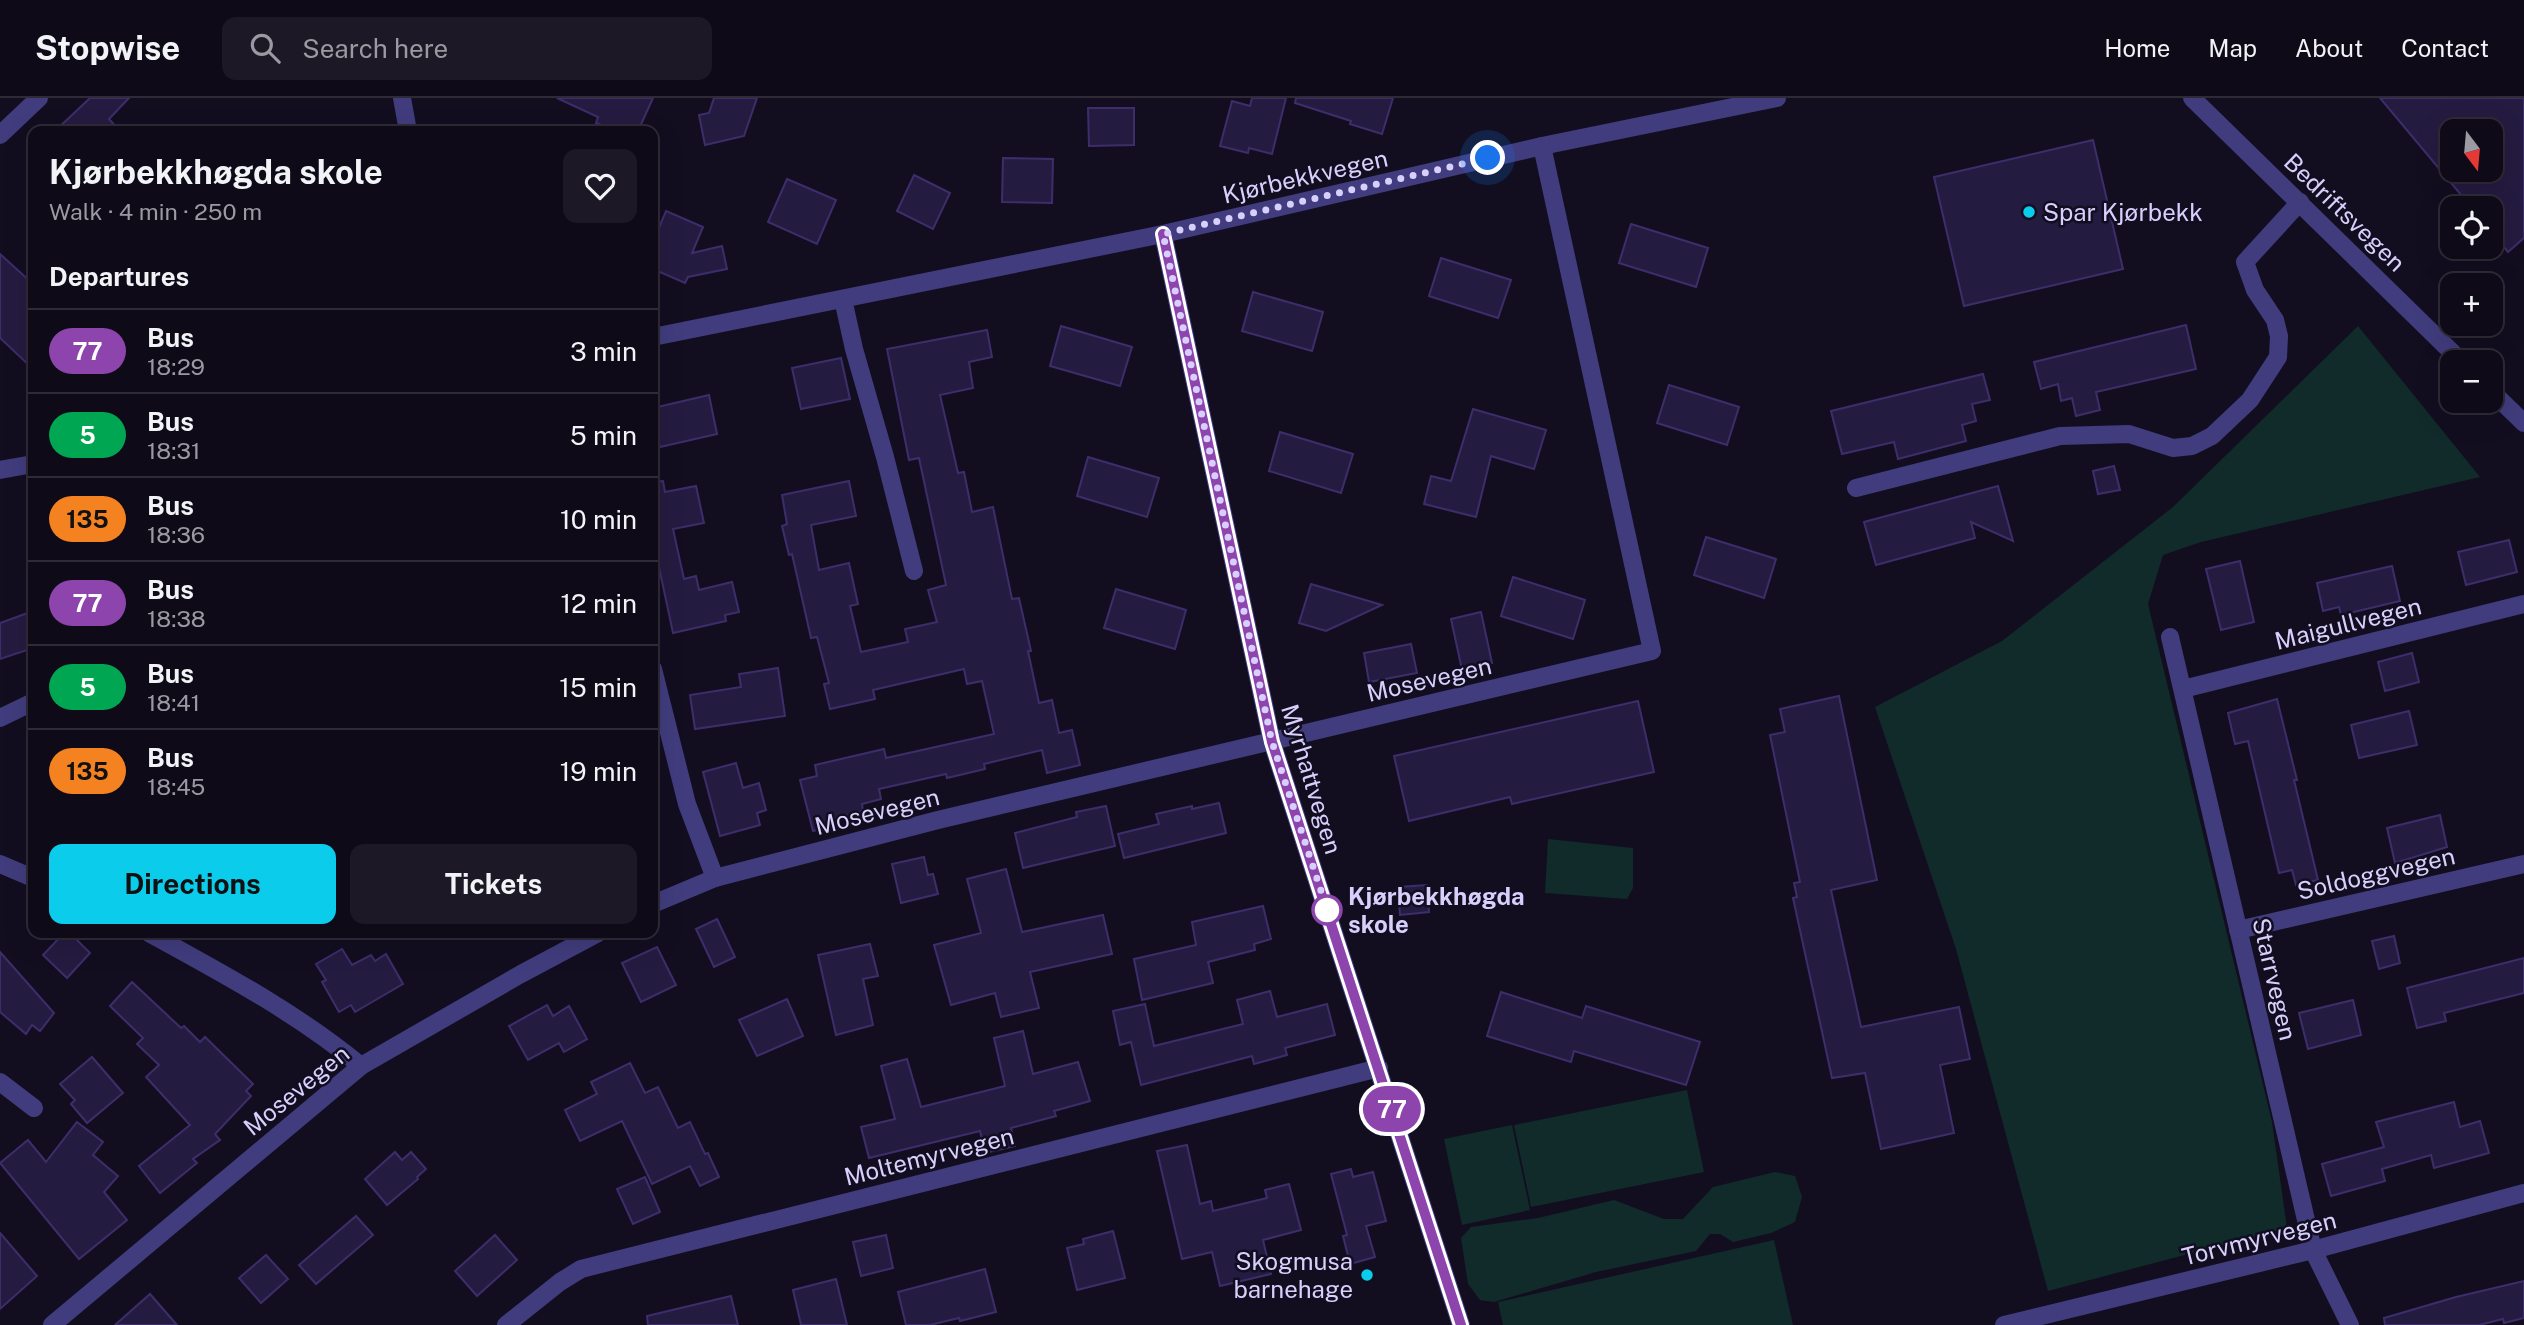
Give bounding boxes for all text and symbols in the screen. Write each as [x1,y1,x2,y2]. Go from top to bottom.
search box [222,17,712,80]
text: Stopwise [35,29,180,67]
icon: search [246,29,284,67]
text: Search here [302,33,448,64]
text: Home [2104,34,2170,62]
text: Map [2208,34,2257,62]
text: About [2295,34,2363,62]
text: Contact [2401,34,2489,62]
north arrow [2440,119,2502,182]
map controls [2440,119,2503,413]
your location [1470,140,1505,175]
street label: Kjørbekkvegen [1220,143,1390,209]
street label: Bedriftsvegen [2279,147,2411,277]
button: heart [563,149,637,223]
text: Kjørbekkhøgda skole [49,153,383,191]
button: locate [2440,196,2503,259]
text: Walk · 4 min · 250 m [49,198,262,225]
place label: Spar Kjørbekk [2043,198,2203,226]
marker: Spar Kjørbekk [2021,204,2037,220]
text: Departures [49,261,189,292]
button: + [2440,273,2503,336]
text: Bus [147,322,194,353]
text: 3 min [570,336,637,367]
text: 77 [72,337,103,365]
button: − [2440,350,2503,413]
text: 18:29 [147,353,205,380]
text: Bus [147,406,194,437]
text: 5 min [570,420,637,451]
text: 5 [79,421,96,449]
text: 18:31 [147,437,200,464]
text: Bus [147,490,194,521]
text: 10 min [560,504,637,535]
text: 135 [66,505,109,533]
text: 18:36 [147,521,205,548]
text: Bus [147,574,194,605]
text: 12 min [561,588,637,619]
text: 77 [72,589,103,617]
street label: Maigullvegen [2272,591,2424,655]
text: 18:38 [147,605,206,632]
street label: Mosevegen [1364,651,1494,707]
text: Bus [147,658,194,689]
text: 15 min [559,672,637,703]
text: 5 [79,673,96,701]
text: 18:41 [147,689,200,716]
street label: Myrhattvegen [1276,701,1348,857]
text: Bus [147,742,194,773]
text: 19 min [560,756,637,787]
text: 135 [66,757,109,785]
text: 18:45 [147,773,205,800]
street label: Mosevegen [812,782,942,840]
street label: Soldoggvegen [2294,841,2458,905]
button: Directions [49,844,336,924]
button: Tickets [350,844,637,924]
place label: Kjørbekkhøgda skole [1348,882,1525,938]
marker: Kjørbekkhøgda skole [1312,895,1342,925]
street label: Starrvegen [2247,915,2303,1043]
street label: Mosevegen [238,1039,354,1141]
line badge: 77 [1360,1086,1424,1132]
text: 77 [1377,1095,1407,1123]
street label: Moltemyrvegen [841,1121,1017,1191]
street label: Torvmyrvegen [2179,1205,2339,1271]
place label: Skogmusa barnehage [1234,1247,1353,1303]
marker: Skogmusa barnehage [1359,1267,1375,1283]

